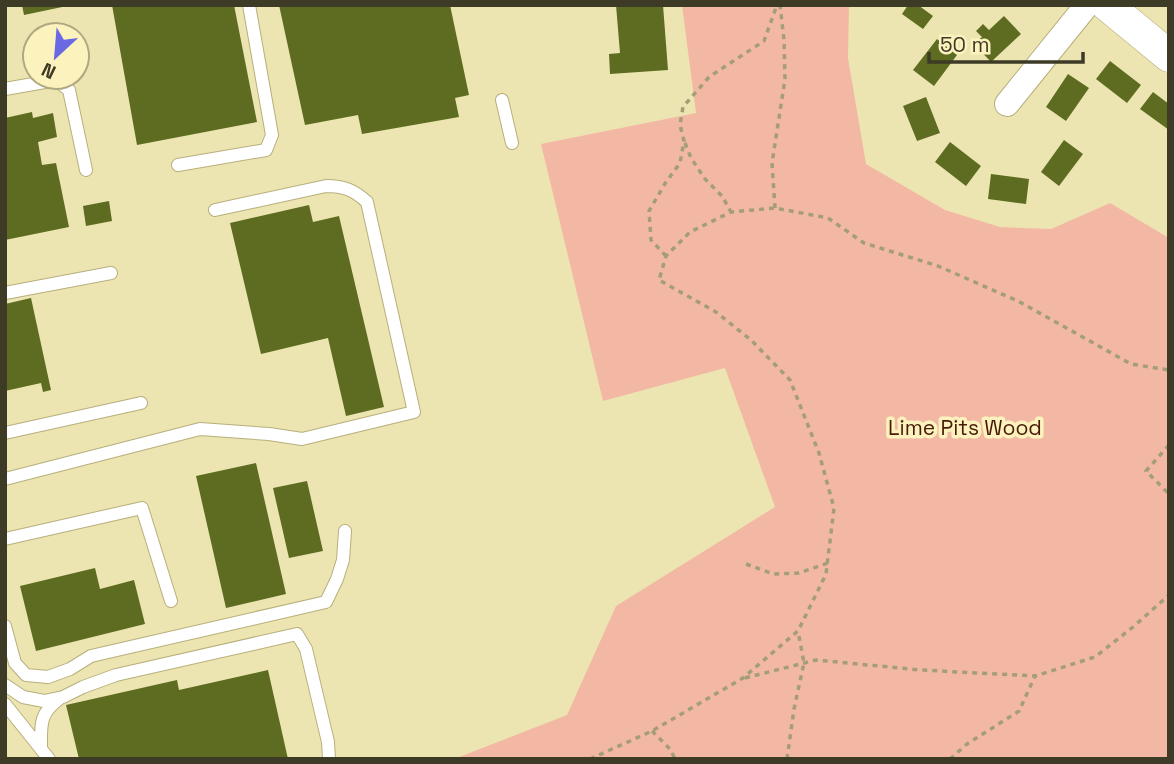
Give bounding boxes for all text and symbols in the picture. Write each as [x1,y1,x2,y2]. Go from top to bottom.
north arrow [21,21,91,91]
scale bar [929,21,1083,65]
text: 50 m [940,31,990,58]
text: N [38,57,60,85]
park label: Lime Pits Wood [888,414,1042,441]

